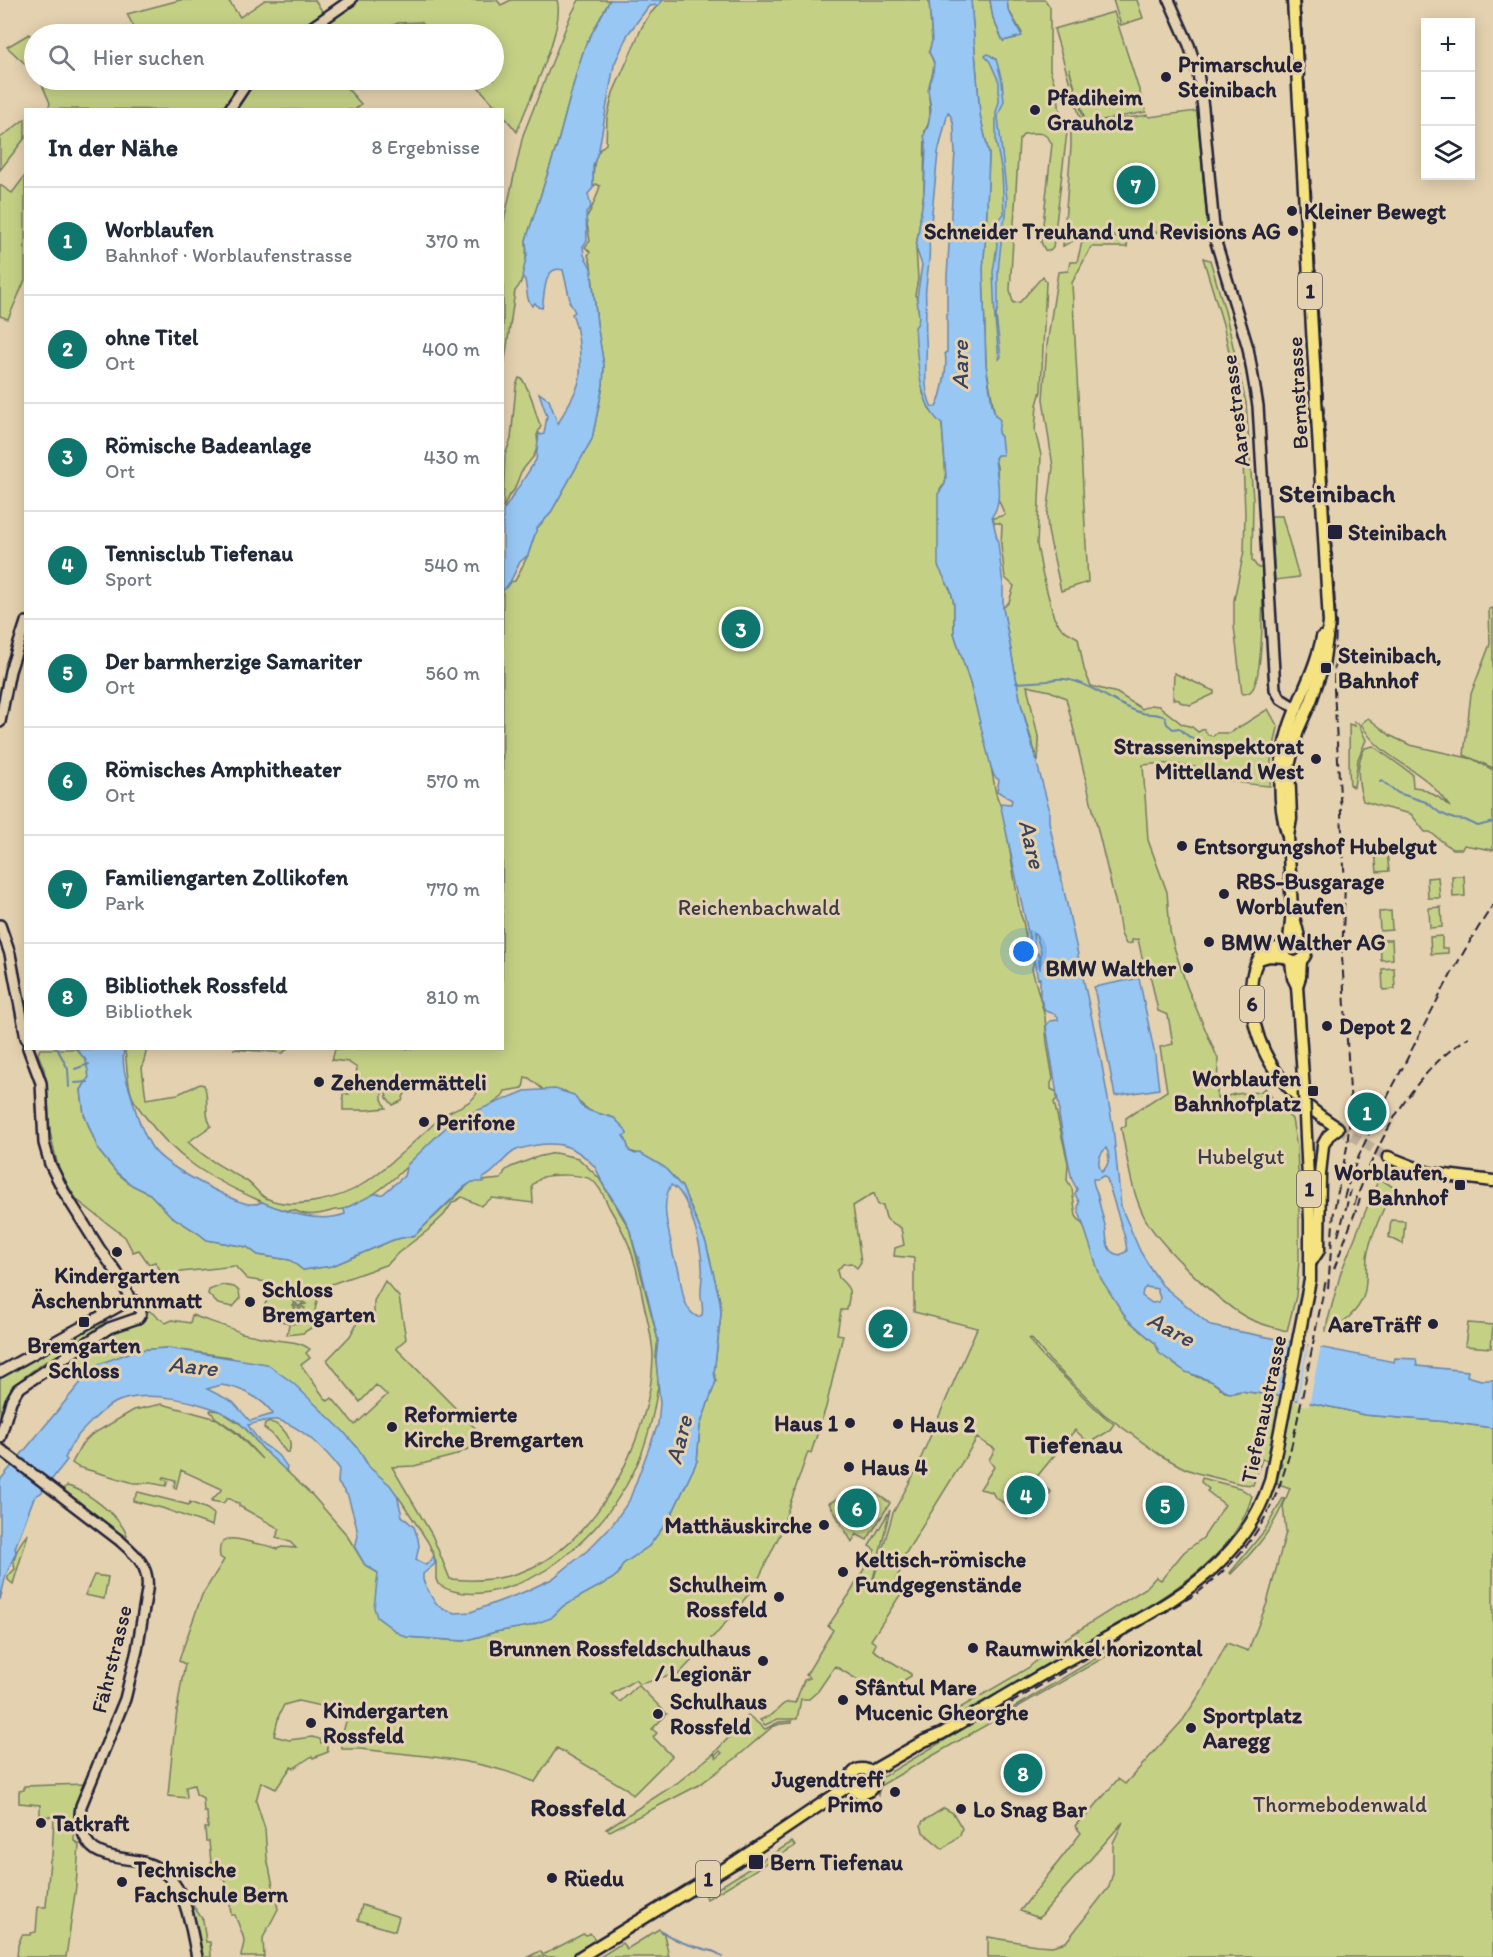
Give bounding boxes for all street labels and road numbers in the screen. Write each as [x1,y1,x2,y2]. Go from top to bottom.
road number: 1 [1298,273,1322,309]
street label: Bernstrasse [1281,336,1314,450]
street label: Aarestrasse [1215,353,1256,469]
road number: 6 [1240,986,1264,1022]
road number: 1 [1297,1171,1321,1207]
street label: Tiefenaustrasse [1235,1333,1292,1486]
street label: Fährstrasse [85,1602,138,1716]
road number: 1 [696,1861,720,1897]

